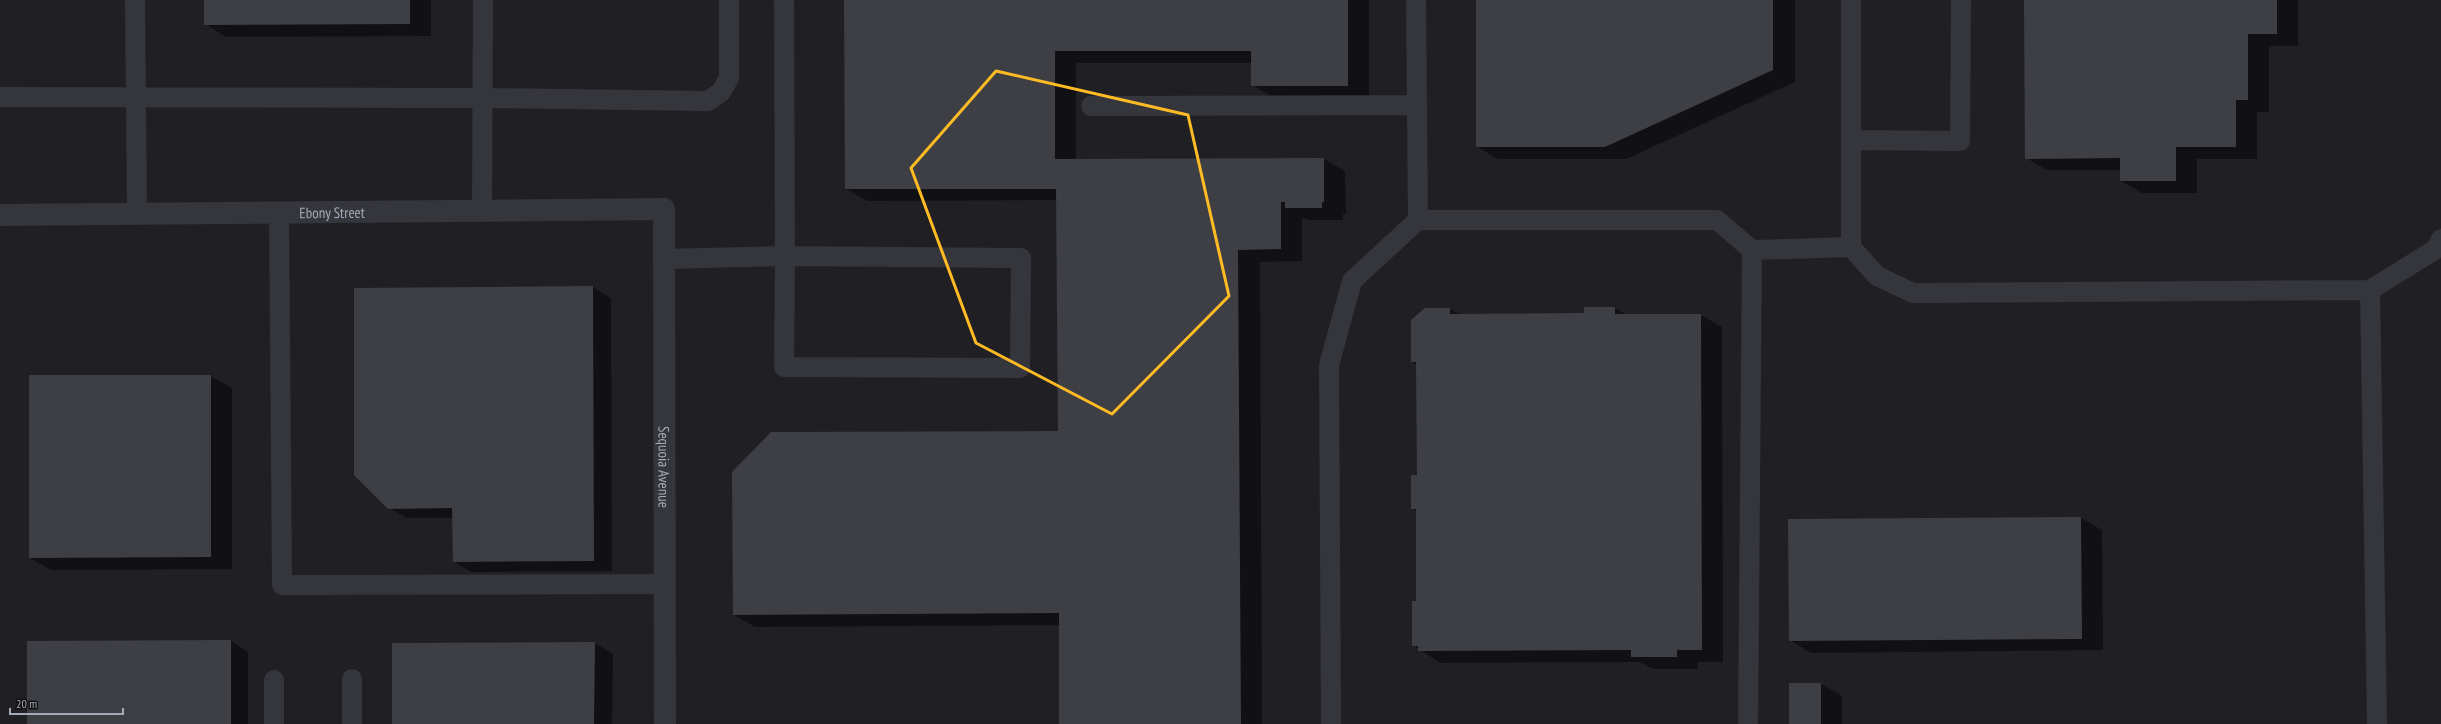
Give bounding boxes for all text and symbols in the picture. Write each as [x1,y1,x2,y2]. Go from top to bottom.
street label: Ebony Street [299,202,365,222]
street label: Sequoia Avenue [655,426,674,508]
scale bar [10,690,123,716]
text: 20 m [16,696,37,711]

